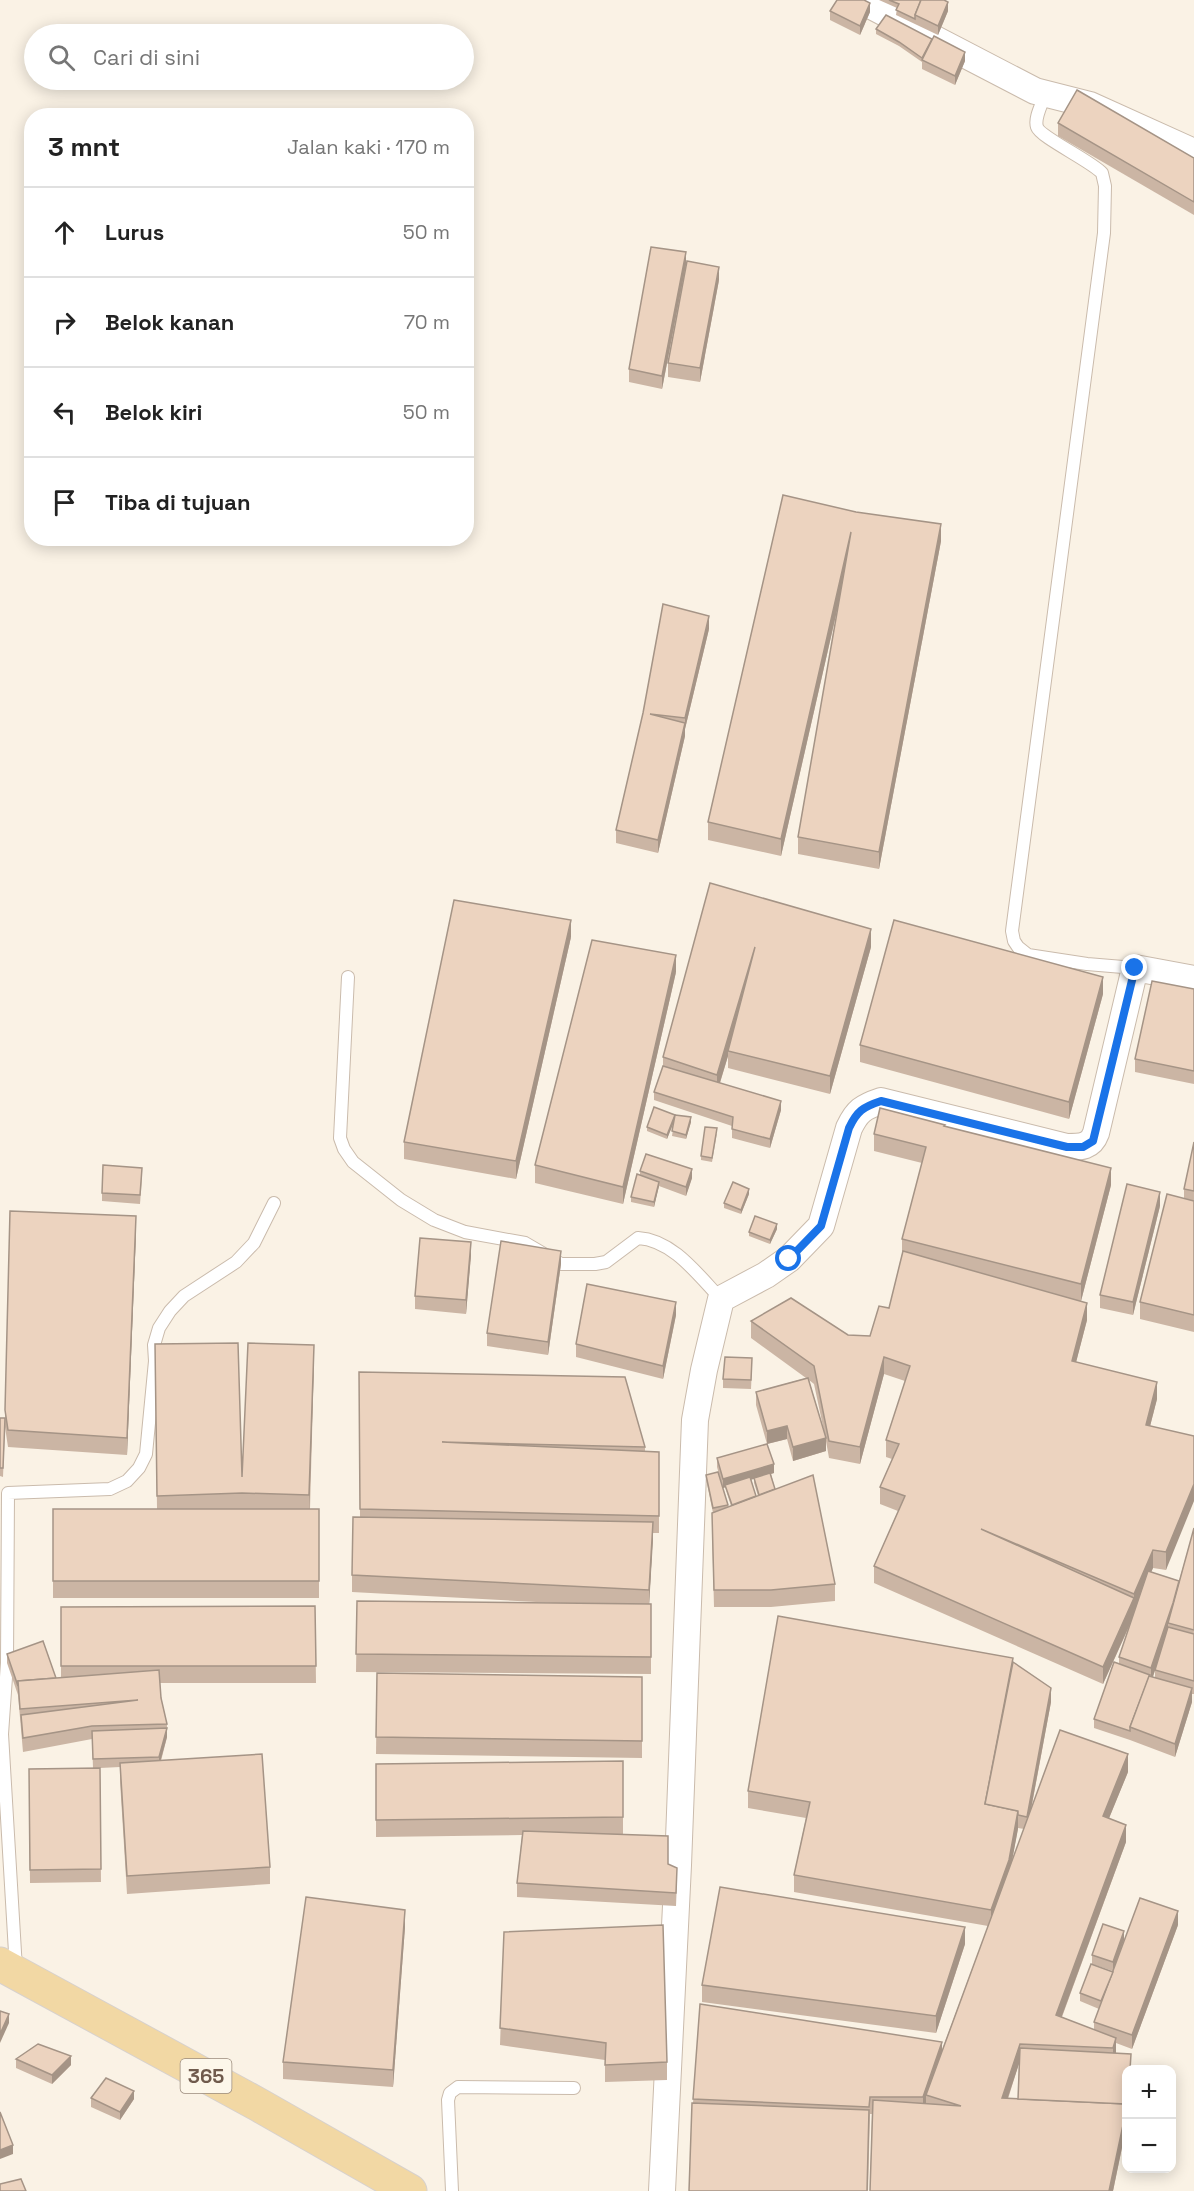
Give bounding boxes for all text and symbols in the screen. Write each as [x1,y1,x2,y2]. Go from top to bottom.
search box [24,24,474,90]
icon: search [45,41,78,74]
text: Cari di sini [93,43,200,71]
text: 3 mnt [48,130,120,164]
text: Jalan kaki · 170 m [287,134,450,160]
icon: ahead [48,216,81,249]
text: Lurus [105,218,164,246]
text: 50 m [403,219,450,245]
icon: right [48,306,81,339]
text: Belok kanan [105,308,234,336]
text: 70 m [404,309,450,335]
icon: left [48,396,81,429]
text: Belok kiri [105,398,202,426]
text: 50 m [403,399,450,425]
icon: arrive [48,486,81,519]
text: Tiba di tujuan [105,488,251,516]
route end [1121,954,1147,980]
route start [775,1245,801,1271]
road number: 365 [180,2059,232,2093]
map controls [1122,2065,1176,2173]
button: + [1122,2065,1176,2119]
button: − [1122,2119,1176,2173]

